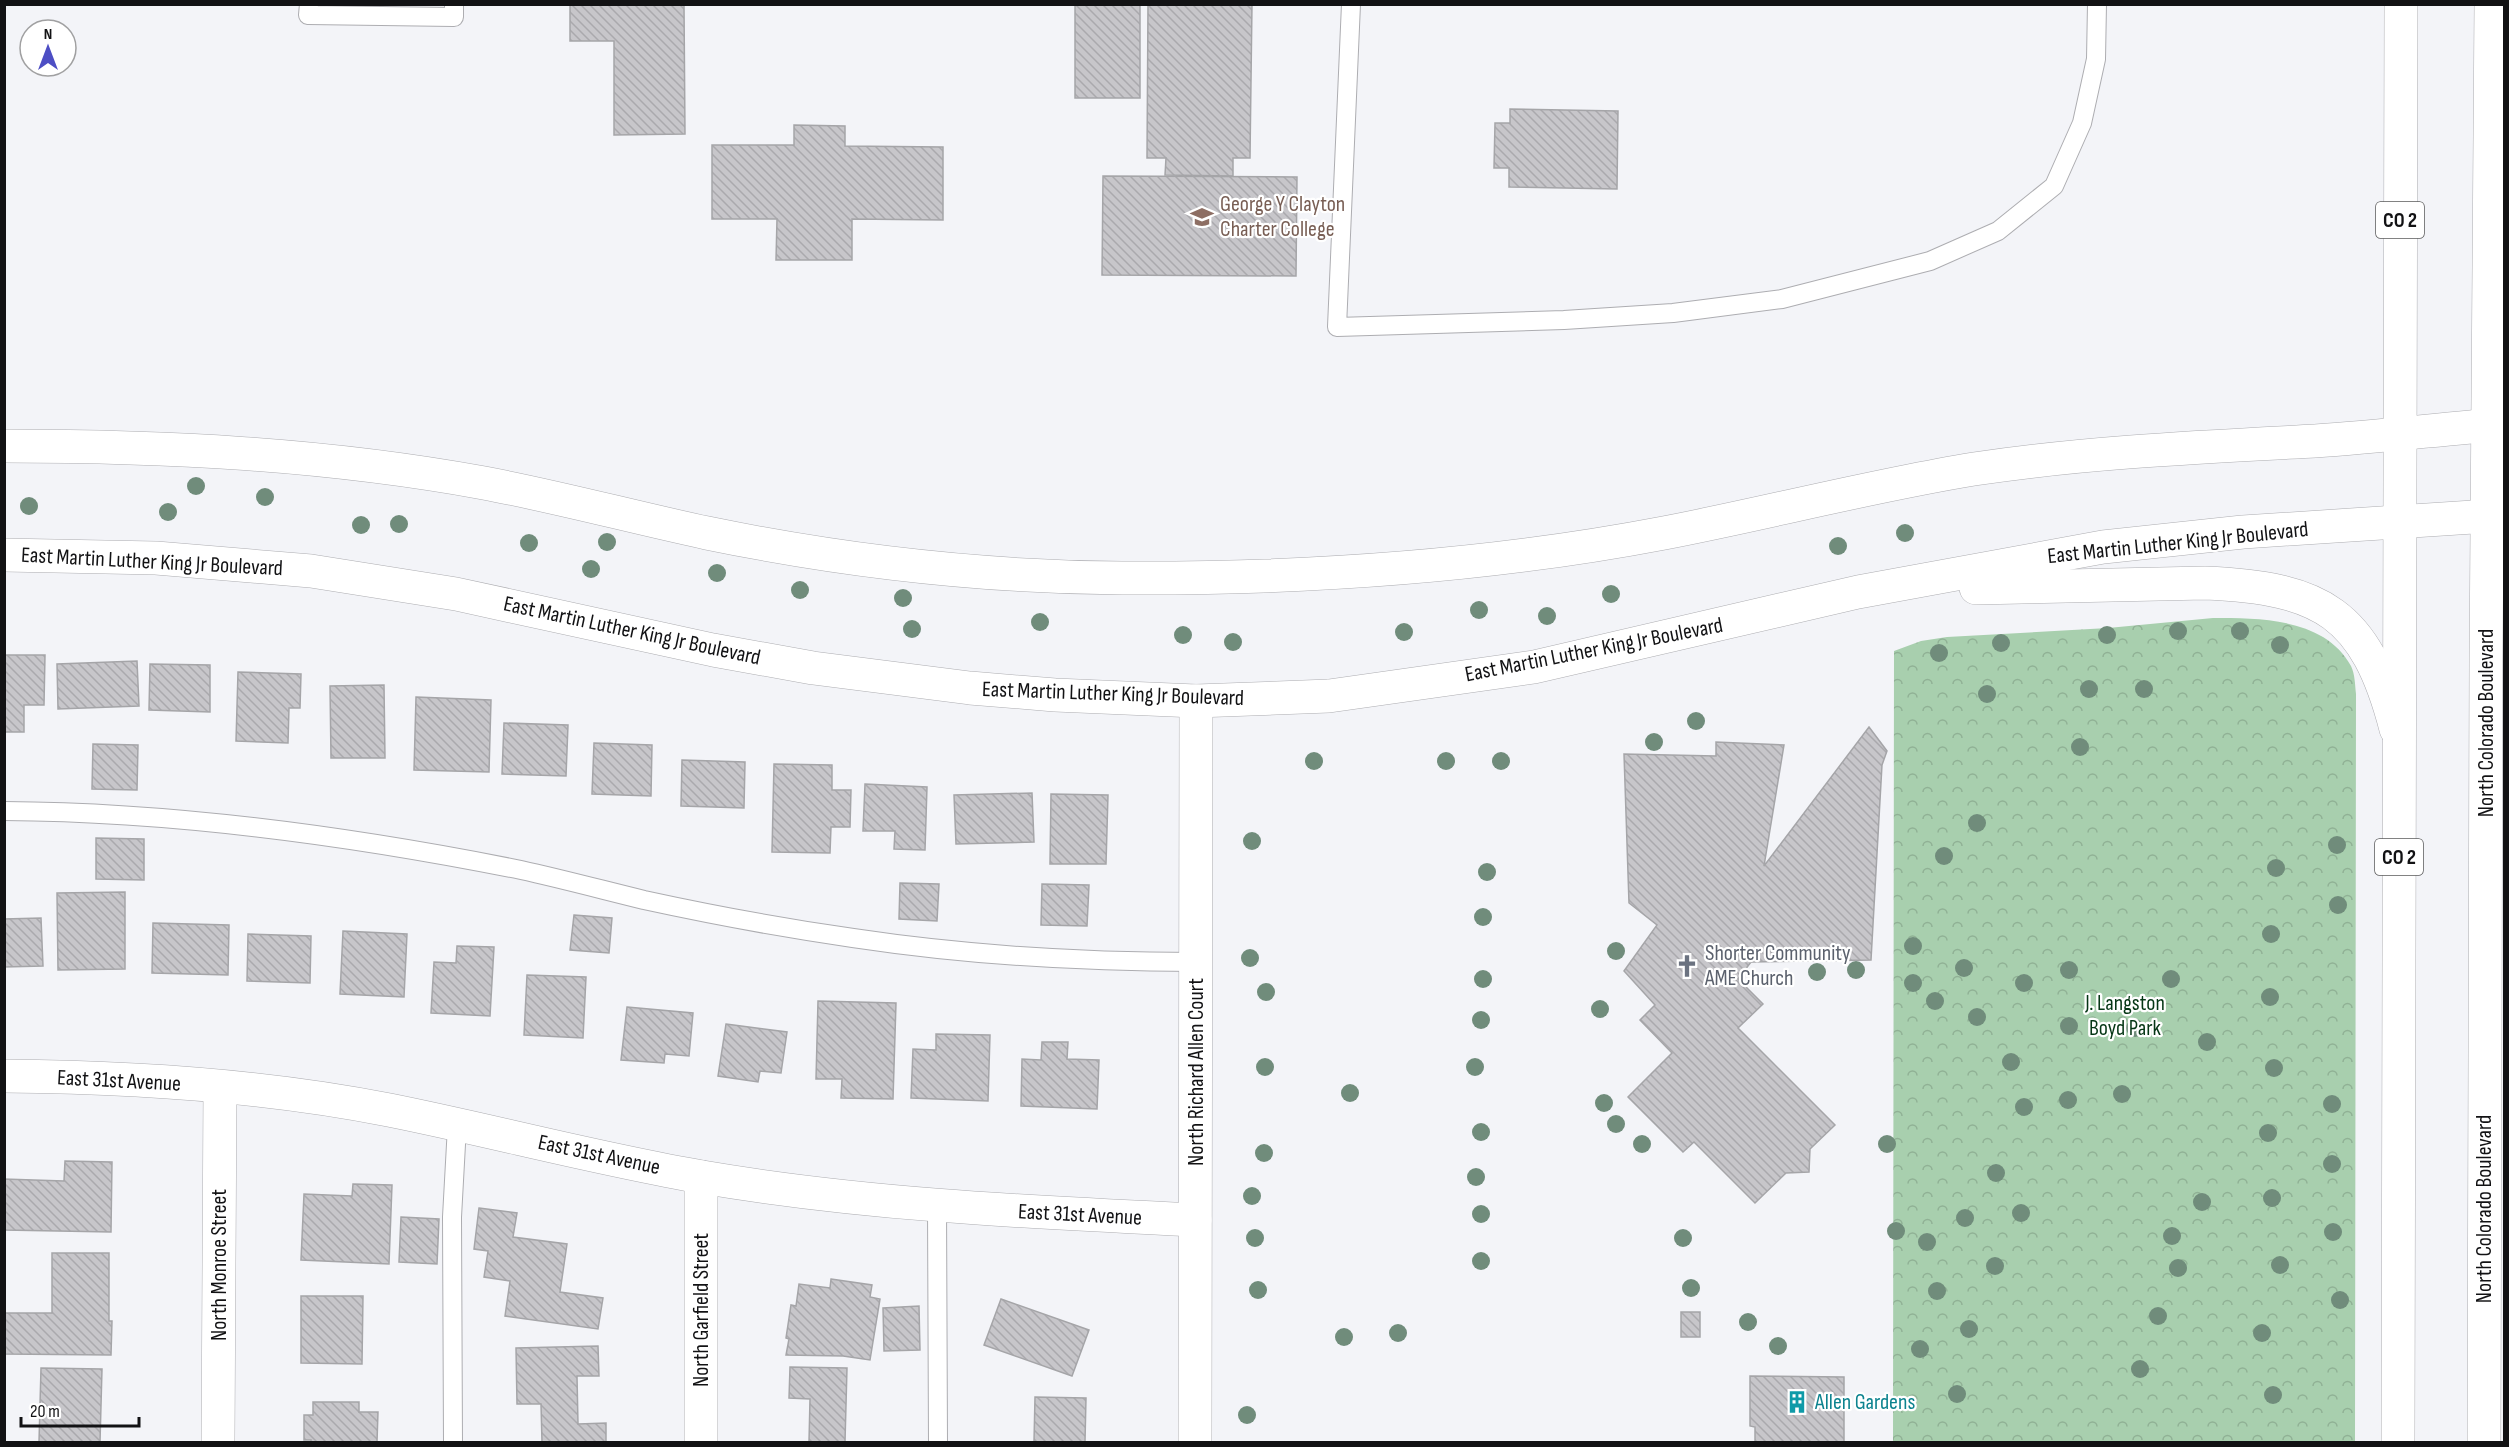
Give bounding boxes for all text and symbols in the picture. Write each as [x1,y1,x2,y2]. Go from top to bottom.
north arrow [18,18,78,78]
text: N [44,25,52,44]
place label: George Y Clayton Charter College [1220,191,1345,243]
road number: CO 2 [2376,202,2424,238]
school or university icon: George Y Clayton Charter College [1189,204,1215,230]
street label: East Martin Luther King Jr Boulevard [2046,516,2310,570]
street label: East Martin Luther King Jr Boulevard [20,542,284,582]
street label: East Martin Luther King Jr Boulevard [501,591,763,671]
street label: East Martin Luther King Jr Boulevard [1463,612,1725,688]
street label: North Colorado Boulevard [2473,629,2500,817]
street label: East Martin Luther King Jr Boulevard [982,676,1244,712]
road number: CO 2 [2375,839,2423,875]
place label: Shorter Community AME Church [1704,940,1851,992]
church icon: Shorter Community AME Church [1674,953,1700,979]
street label: North Richard Allen Court [1183,978,1210,1166]
park label: J. Langston Boyd Park [2084,990,2165,1042]
street label: East 31st Avenue [56,1064,182,1098]
street label: North Colorado Boulevard [2471,1115,2498,1303]
street label: East 31st Avenue [535,1129,663,1181]
street label: North Monroe Street [206,1189,233,1341]
street label: East 31st Avenue [1017,1198,1143,1232]
street label: North Garfield Street [688,1233,715,1387]
building icon: Allen Gardens [1784,1389,1810,1415]
place label: Allen Gardens [1814,1389,1915,1416]
scale bar [21,1390,140,1428]
text: 20 m [30,1401,60,1422]

